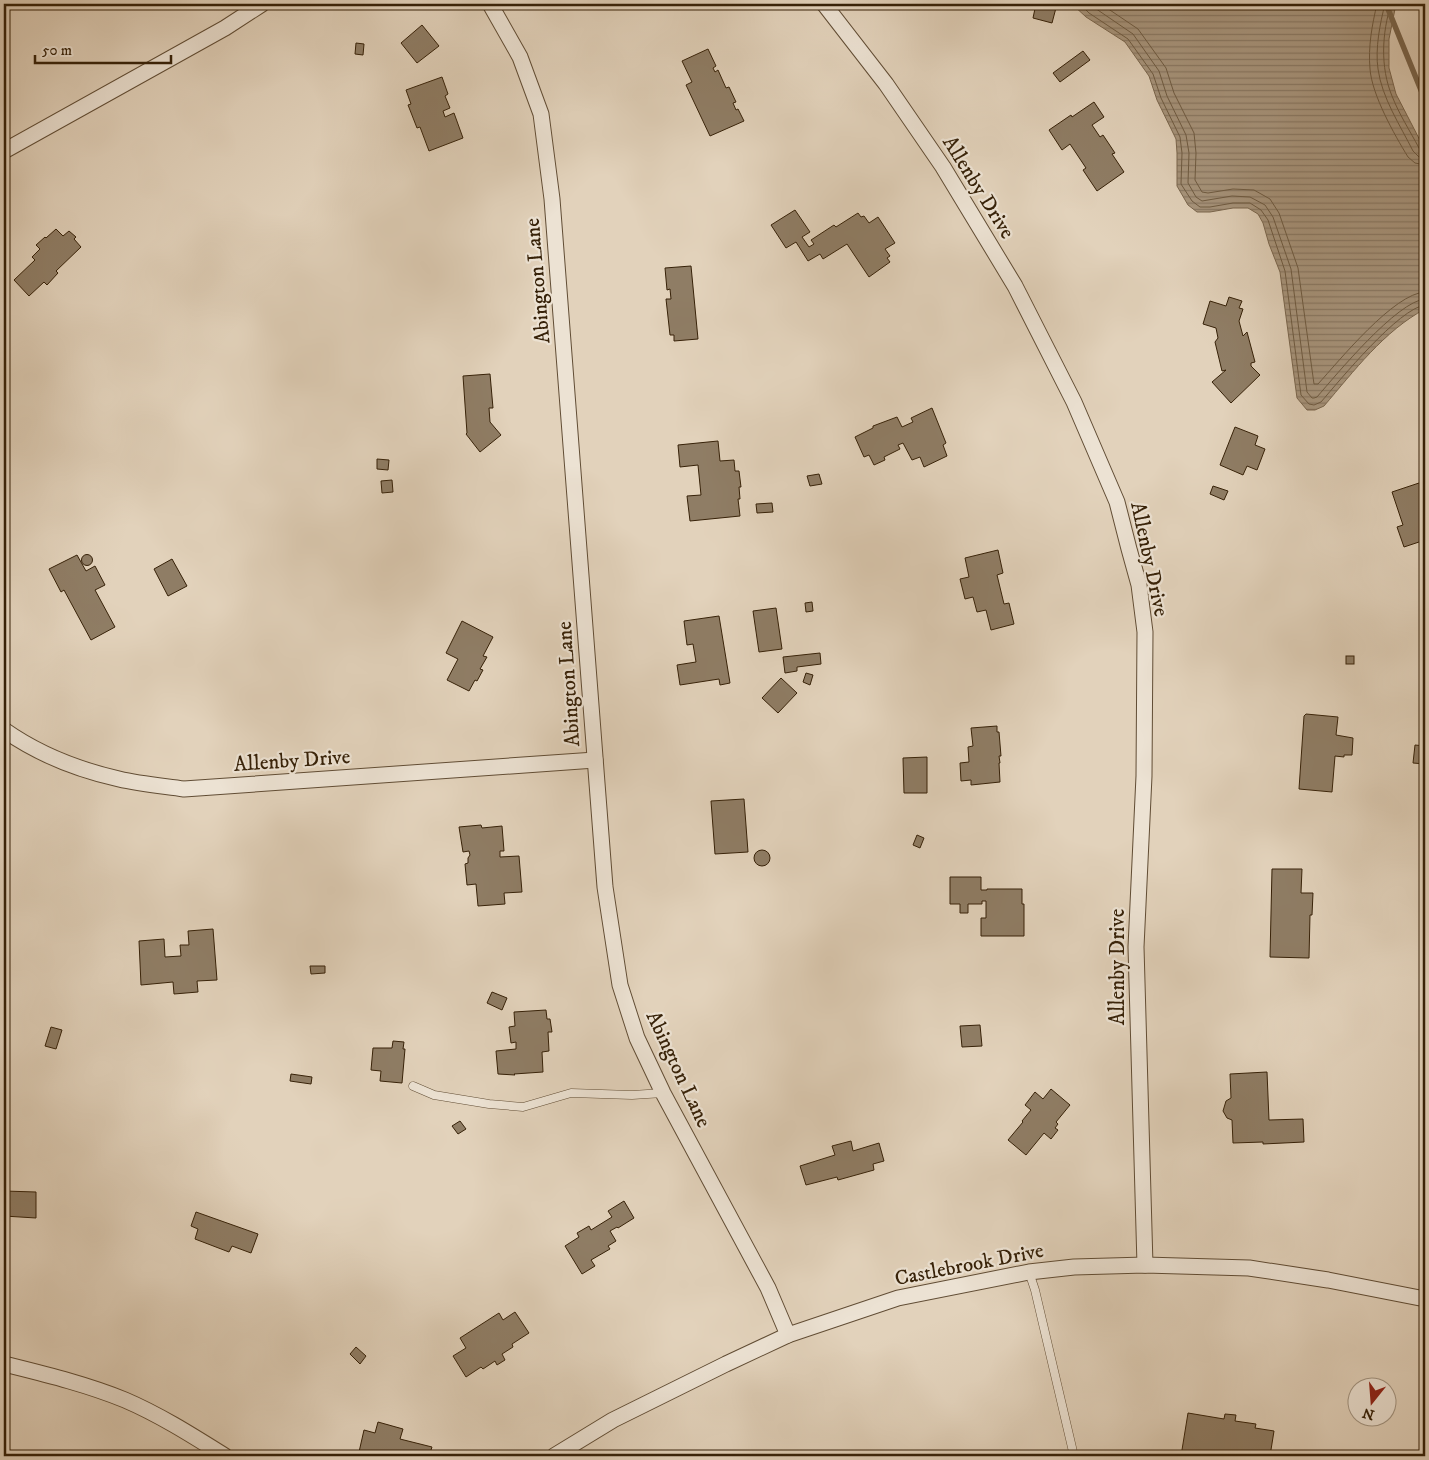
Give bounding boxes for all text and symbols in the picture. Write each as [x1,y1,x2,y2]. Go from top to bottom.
scale bar [35,32,171,64]
text: 50 m [42,41,72,60]
street label: Allenby Drive [936,131,1020,244]
street label: Abington Lane [520,217,556,345]
street label: Allenby Drive [1124,499,1174,619]
street label: Abington Lane [552,620,586,748]
street label: Allenby Drive [233,744,351,778]
street label: Allenby Drive [1105,908,1131,1025]
street label: Abington Lane [640,1007,717,1132]
street label: Castlebrook Drive [893,1238,1046,1292]
north arrow [1346,1378,1396,1428]
text: N [1360,1403,1377,1424]

